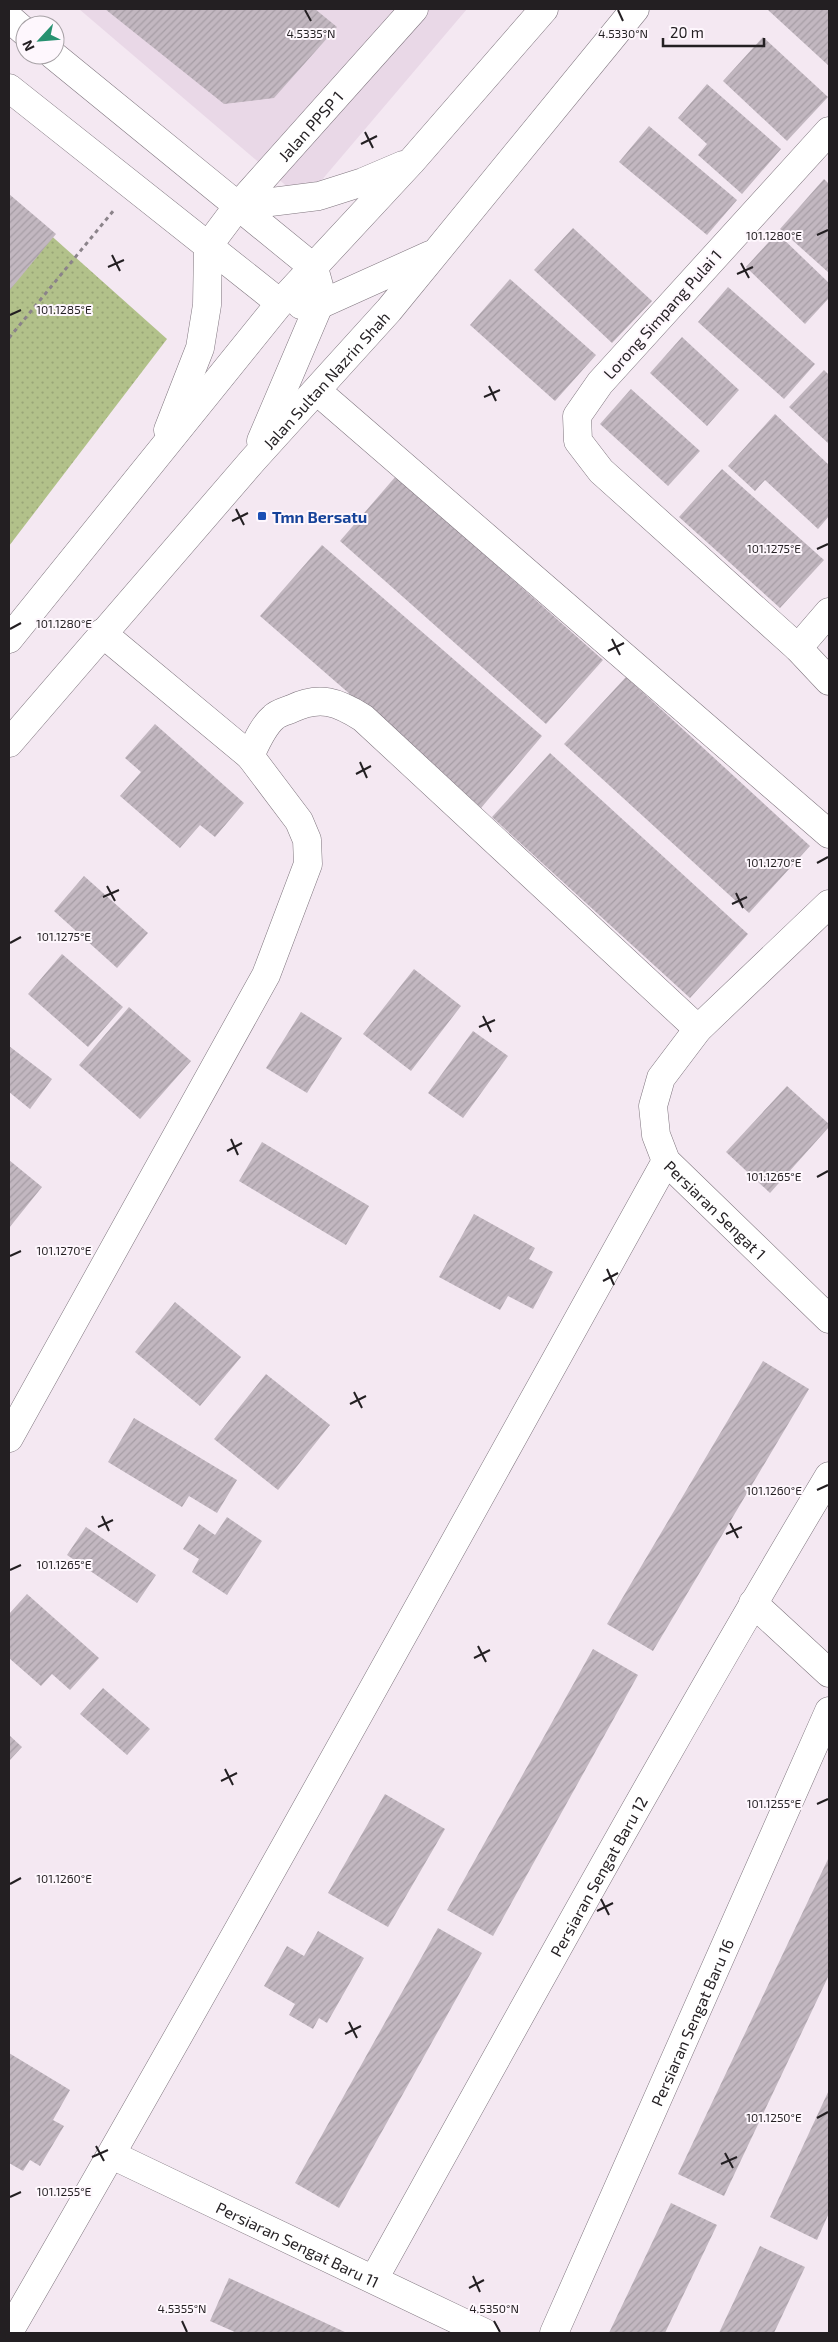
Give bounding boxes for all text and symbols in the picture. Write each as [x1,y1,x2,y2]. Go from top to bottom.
north arrow [15,15,65,65]
scale bar [663,15,764,47]
text: 20 m [670,23,704,41]
text: 4.5335°N [286,26,336,40]
text: 4.5330°N [598,26,648,40]
text: N [18,38,38,54]
street label: Jalan PPSP 1 [274,86,346,164]
text: 101.1280°E [746,228,802,242]
street label: Lorong Simpang Pulai 1 [599,246,725,382]
text: 101.1285°E [36,302,92,316]
street label: Jalan Sultan Nazrin Shah [259,307,393,452]
place label: Tmn Bersatu [272,507,367,526]
marker: Tmn Bersatu [256,510,268,522]
text: 101.1275°E [747,541,801,555]
text: 101.1280°E [36,616,92,630]
text: 101.1270°E [747,855,802,869]
text: 101.1275°E [37,929,91,943]
street label: Persiaran Sengat 1 [661,1156,771,1263]
text: 101.1265°E [747,1169,802,1183]
text: 101.1270°E [37,1243,92,1257]
text: 101.1260°E [746,1483,802,1497]
text: 101.1265°E [37,1557,92,1571]
street label: Persiaran Sengat Baru 12 [545,1793,651,1960]
text: 101.1255°E [747,1796,802,1810]
text: 101.1260°E [36,1871,92,1885]
street label: Persiaran Sengat Baru 16 [646,1935,737,2109]
text: 101.1250°E [746,2110,802,2124]
text: 101.1255°E [37,2184,92,2198]
street label: Persiaran Sengat Baru 11 [213,2197,382,2291]
text: 4.5355°N [158,2301,206,2315]
text: 4.5350°N [469,2301,519,2315]

